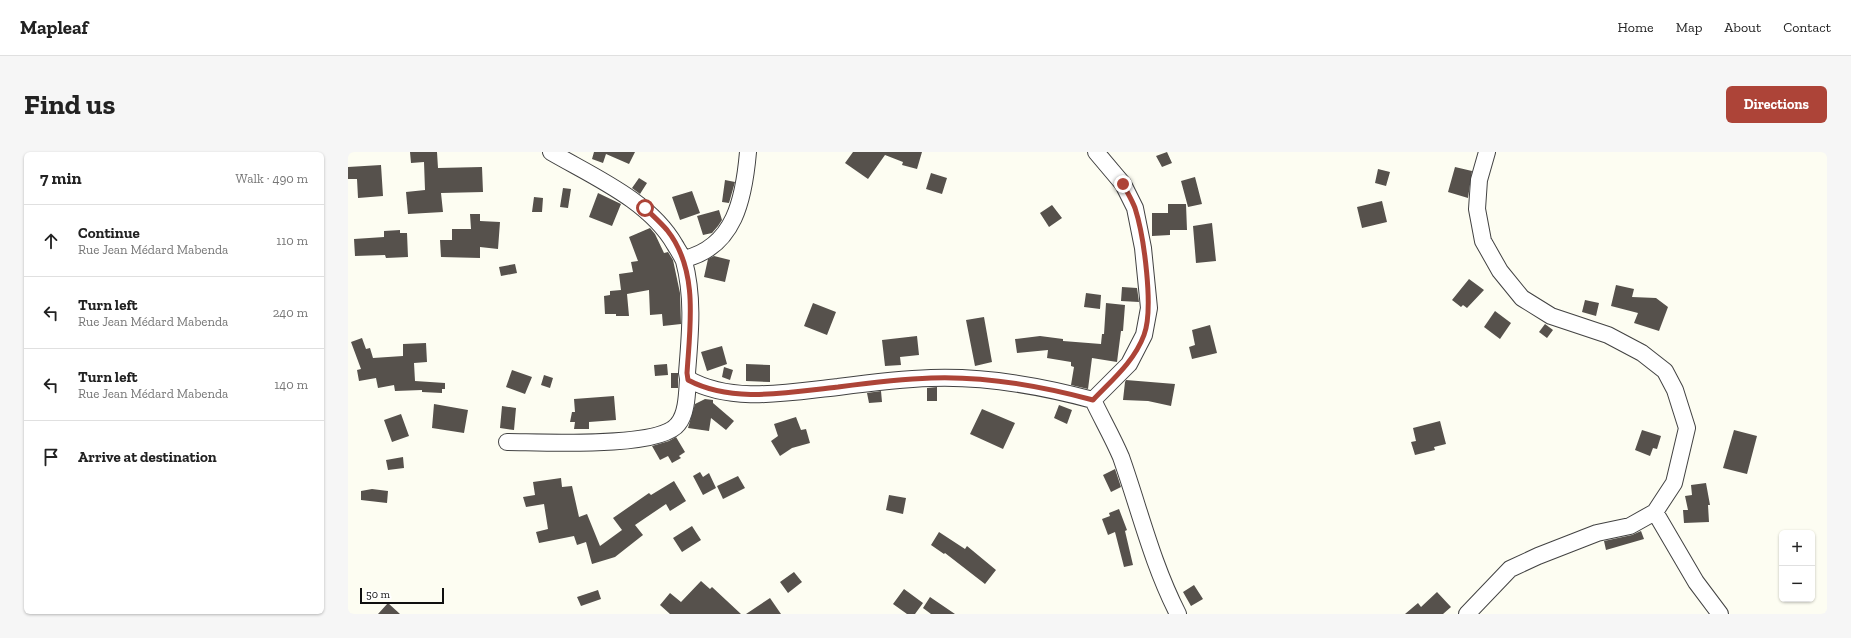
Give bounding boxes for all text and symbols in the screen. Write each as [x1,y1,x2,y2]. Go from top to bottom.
text: Mapleaf [20,16,88,39]
text: Home [1618,19,1654,36]
text: Map [1676,19,1702,36]
text: About [1724,19,1761,36]
text: Contact [1783,19,1831,36]
button: Directions [1726,86,1827,123]
text: Find us [24,88,115,121]
text: 7 min [40,168,82,188]
text: Walk · 490 m [236,171,308,186]
route end [1114,175,1132,193]
route start [636,199,654,217]
text: Continue [78,224,140,242]
icon: ahead [40,230,62,252]
text: 110 m [276,233,308,248]
text: Rue Jean Médard Mabenda [78,242,228,257]
text: Turn left [78,296,138,314]
icon: left [40,302,62,324]
text: 240 m [273,305,308,320]
text: Rue Jean Médard Mabenda [78,314,228,329]
text: Turn left [78,368,138,386]
icon: left [40,374,62,396]
text: 140 m [274,377,308,392]
text: Rue Jean Médard Mabenda [78,386,228,401]
icon: arrive [40,446,62,468]
text: Arrive at destination [78,448,217,466]
map controls [1779,530,1815,602]
button: + [1779,530,1815,566]
button: − [1779,566,1815,602]
scale bar [360,586,444,605]
text: 50 m [366,588,390,601]

